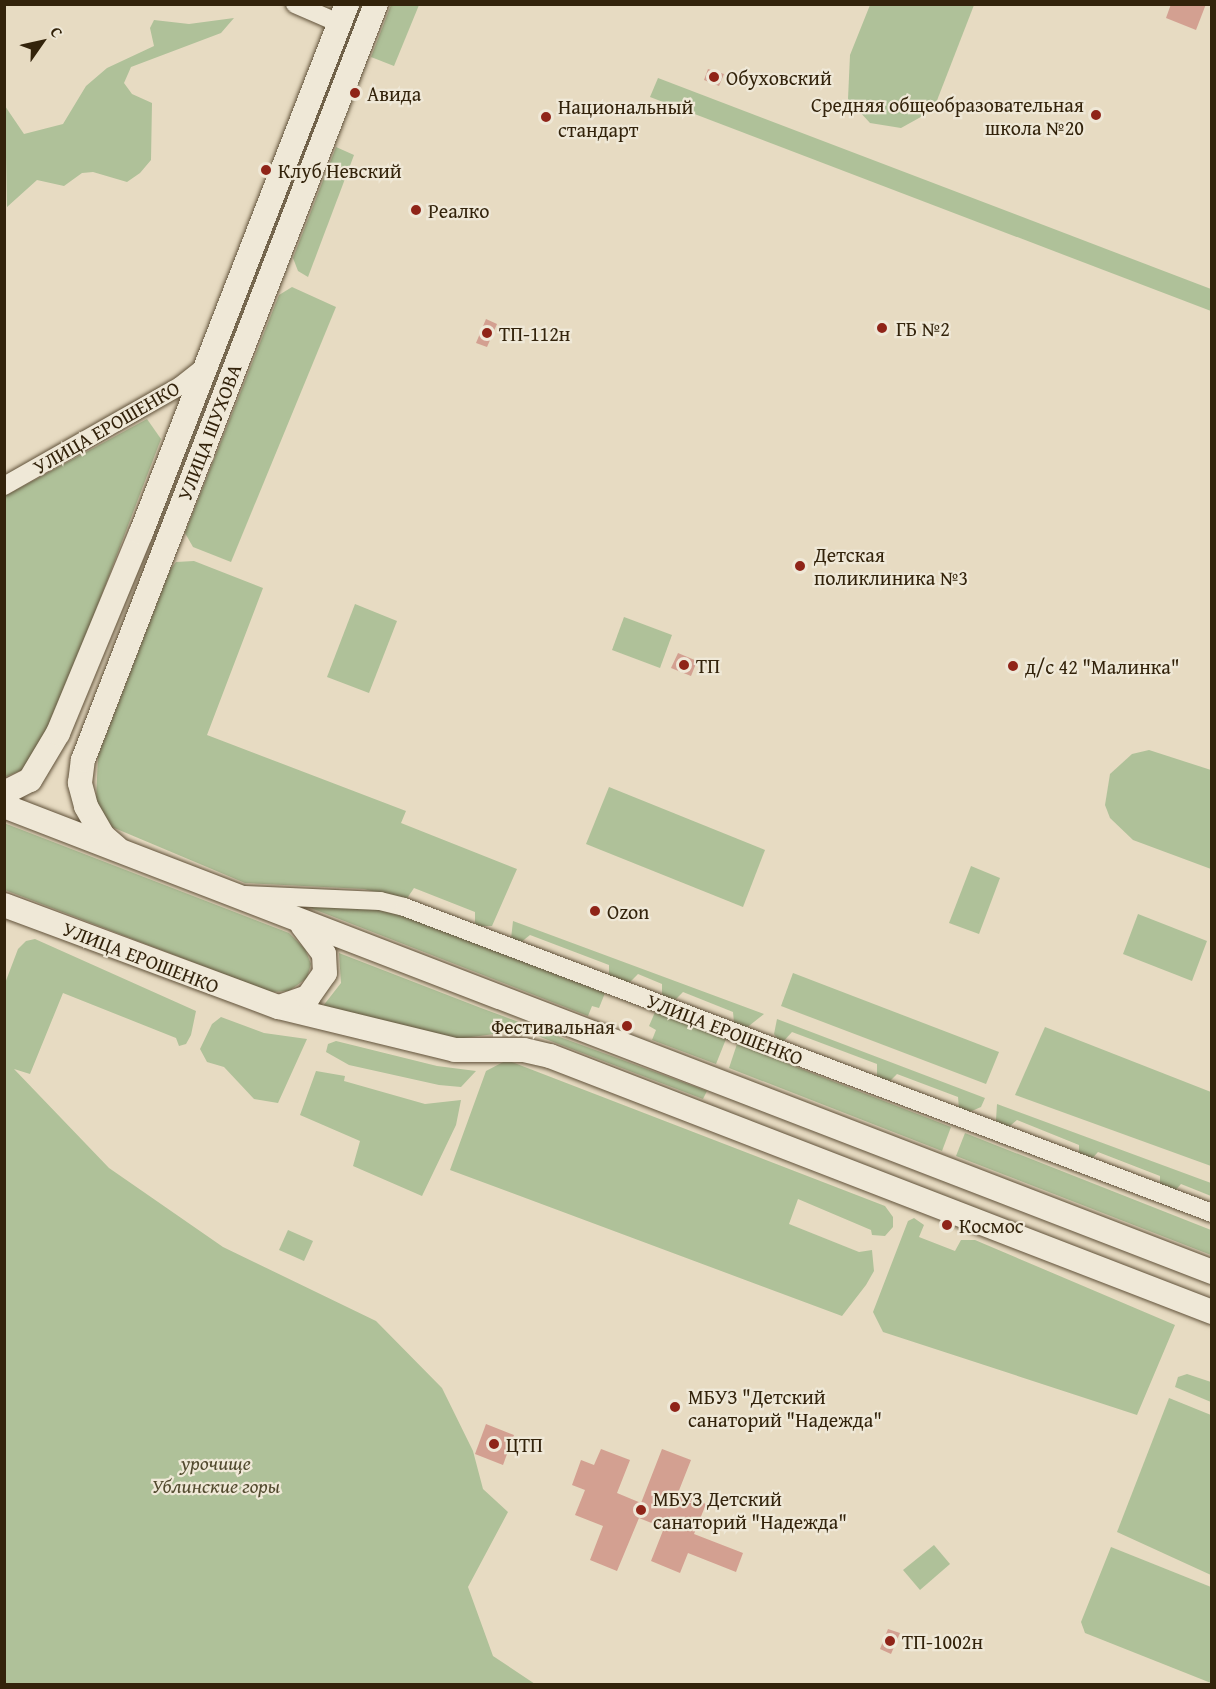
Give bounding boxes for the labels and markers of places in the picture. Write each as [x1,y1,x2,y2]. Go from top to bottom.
place label: Обуховский [726,65,832,89]
marker: Обуховский [707,70,721,84]
place label: Авида [367,81,421,105]
marker: Авида [348,86,362,100]
place label: Средняя общеобразовательная школа №20 [811,92,1084,139]
place label: Национальный стандарт [558,94,693,141]
marker: Средняя общеобразовательная школа №20 [1089,108,1103,122]
marker: Национальный стандарт [539,110,553,124]
place label: Клуб Невский [278,158,402,182]
marker: Клуб Невский [259,163,273,177]
place label: Реалко [428,198,489,222]
marker: Реалко [409,203,423,217]
place label: ГБ №2 [896,316,950,340]
marker: ГБ №2 [873,319,891,337]
place label: ТП-112н [499,321,570,345]
marker: ТП-112н [480,326,494,340]
place label: Детская поликлиника №3 [814,542,968,589]
marker: Детская поликлиника №3 [791,557,809,575]
place label: ТП [696,653,720,677]
place label: д/с 42 "Малинка" [1025,654,1180,678]
marker: ТП [677,658,691,672]
marker: д/с 42 "Малинка" [1006,659,1020,673]
place label: Ozon [607,899,649,923]
marker: Ozon [588,904,602,918]
place label: Фестивальная [491,1014,615,1038]
marker: Фестивальная [620,1019,634,1033]
place label: Космос [959,1213,1024,1237]
marker: Космос [940,1218,954,1232]
place label: МБУЗ "Детский санаторий "Надежда" [688,1384,882,1431]
marker: МБУЗ "Детский санаторий "Надежда" [666,1398,684,1416]
place label: ЦТП [506,1432,543,1456]
marker: ЦТП [487,1437,501,1451]
place label: МБУЗ Детский санаторий "Надежда" [653,1486,847,1533]
marker: МБУЗ Детский санаторий "Надежда" [634,1503,648,1517]
place label: ТП-1002н [902,1629,983,1653]
marker: ТП-1002н [883,1634,897,1648]

